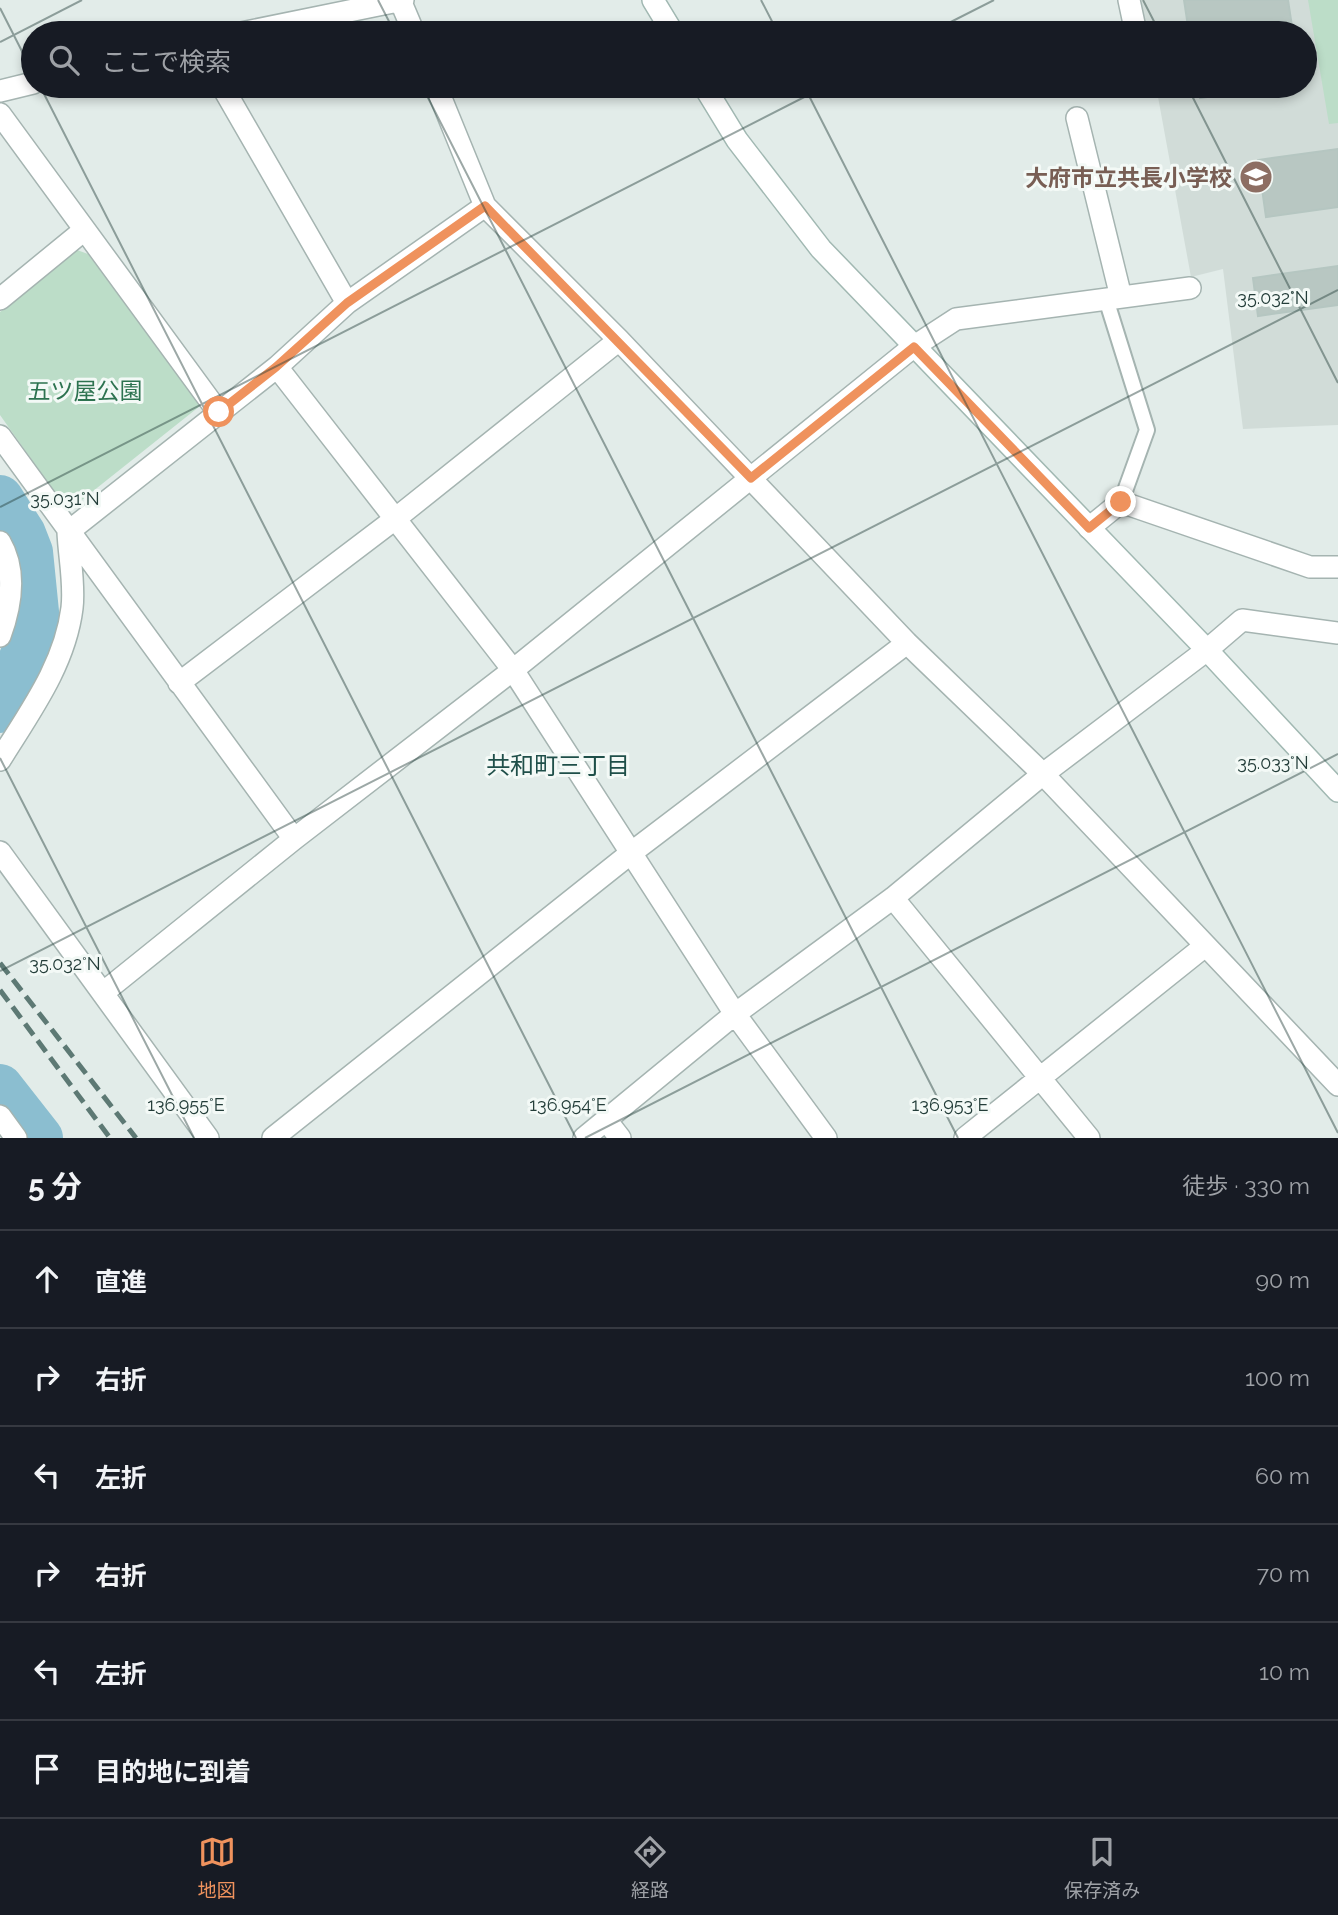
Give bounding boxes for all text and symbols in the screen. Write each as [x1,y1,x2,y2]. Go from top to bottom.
search box [21,21,1317,98]
icon: search [45,41,83,79]
text: ここで検索 [101,47,231,77]
school or university icon: 大府市立共長小学校 [1237,158,1275,196]
place label: 大府市立共長小学校 [1025,164,1232,191]
text: 35.032°N [1237,287,1309,308]
park label: 五ツ屋公園 [28,377,143,404]
route start [203,396,234,427]
route end [1105,486,1136,517]
text: 35.031°N [30,488,100,509]
district label: 共和町三丁目 [486,751,630,780]
text: 35.033°N [1237,752,1309,773]
text: 35.032°N [29,953,101,974]
text: 136.955°E [147,1094,225,1115]
text: 136.954°E [529,1094,607,1115]
text: 136.953°E [912,1094,988,1115]
text: 5 分 [28,1169,82,1204]
text: 徒歩 · 330 m [1182,1172,1310,1199]
icon: ahead [28,1260,66,1298]
text: 90 m [1255,1266,1310,1293]
text: 直進 [95,1267,147,1297]
icon: right [28,1358,66,1396]
text: 100 m [1245,1364,1310,1391]
text: 右折 [95,1365,147,1395]
icon: left [28,1456,66,1494]
text: 60 m [1255,1462,1310,1489]
text: 左折 [95,1463,147,1493]
icon: right [28,1554,66,1592]
text: 70 m [1257,1560,1310,1587]
text: 右折 [95,1561,147,1591]
icon: left [28,1652,66,1690]
text: 10 m [1259,1658,1310,1685]
text: 左折 [95,1659,147,1689]
icon: arrive [28,1750,66,1788]
text: 目的地に到着 [95,1757,251,1787]
tab: 地図 [198,1833,236,1902]
tab: 経路 [631,1833,669,1902]
tab: 保存済み [1064,1833,1140,1902]

